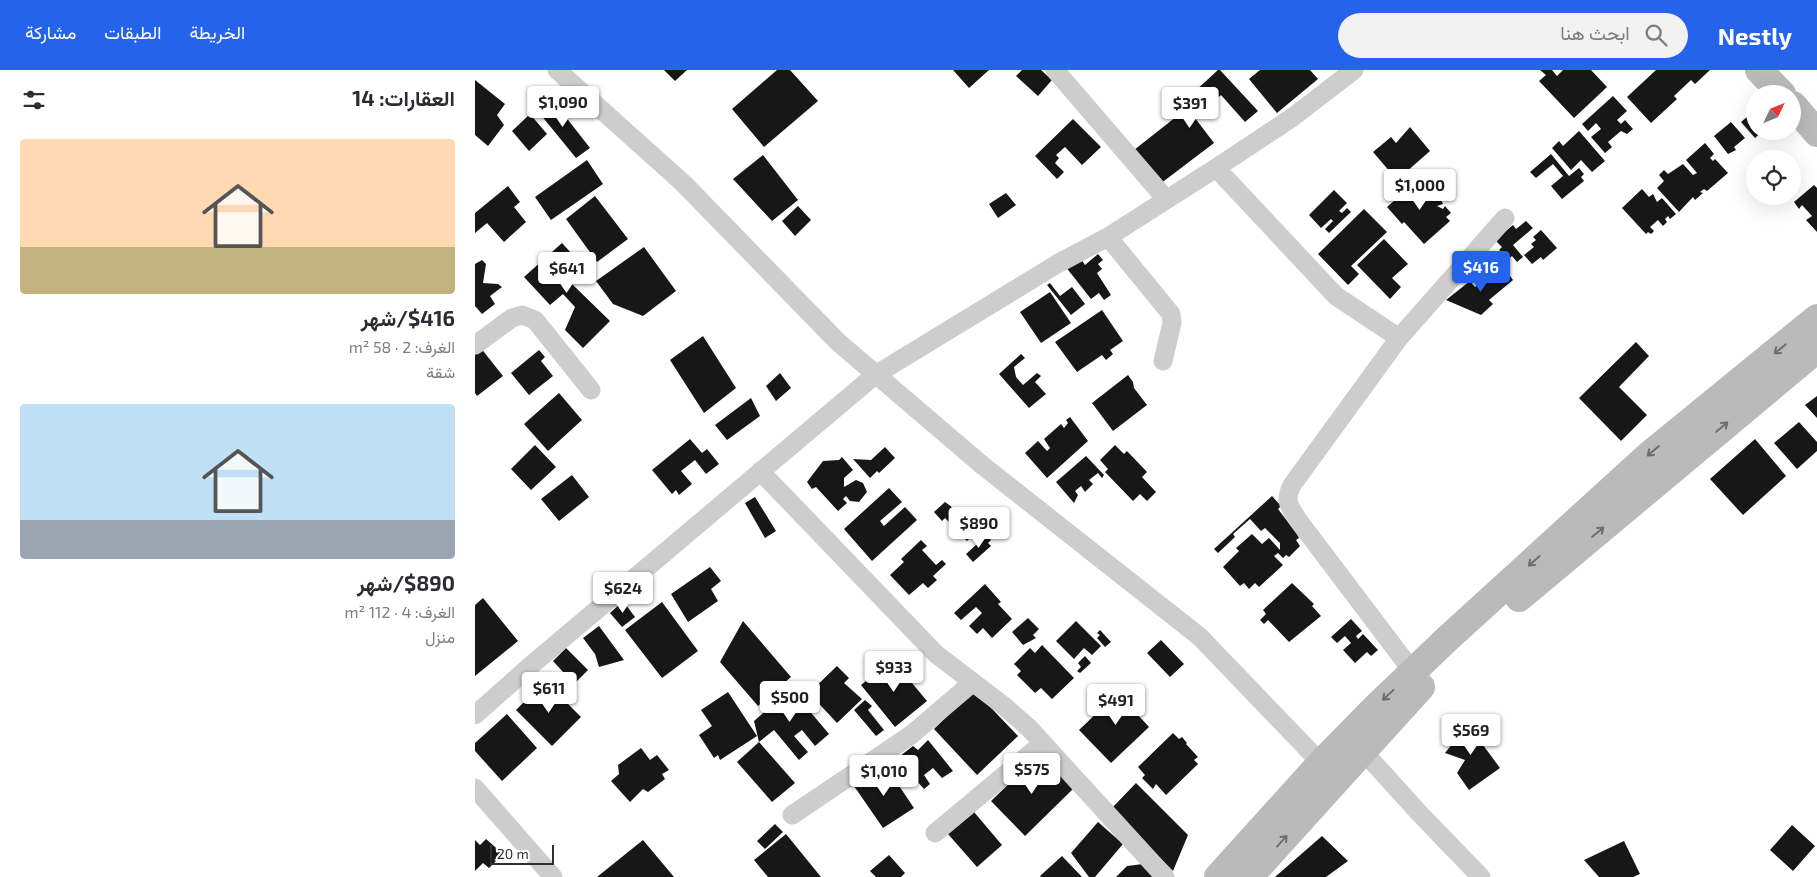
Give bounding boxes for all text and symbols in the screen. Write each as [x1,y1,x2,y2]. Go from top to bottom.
search box [1338,13,1688,58]
text: مشاركة [25,21,76,43]
text: الطبقات [104,21,161,43]
text: الخريطة [189,21,245,43]
text: ابحث هنا [1560,21,1630,44]
icon: search [1642,21,1670,49]
text: Nestly [1718,21,1792,50]
text: العقارات: 14 [352,85,455,110]
pin: $1,090 [522,85,604,128]
north arrow [1746,85,1801,140]
map controls [1746,85,1801,205]
icon: filters [20,86,48,114]
pin: $391 [1160,87,1220,129]
text: $1,090 [538,92,588,111]
text: $391 [1173,93,1207,112]
button: locate [1746,150,1801,205]
pin: $1,000 [1379,168,1461,211]
icon: home [193,171,283,261]
text: $1,000 [1395,175,1445,194]
pin: $416 [1451,250,1511,293]
pin: $641 [537,252,597,294]
text: $416 [1463,257,1499,276]
text: $641 [549,258,585,277]
text: $416/شهر [361,305,455,330]
text: الغرف: 2 · 58 m² [349,337,455,356]
one-way arrow [1773,343,1786,354]
text: شقة [426,362,455,381]
one-way arrow [1715,422,1728,433]
icon: home [193,436,283,526]
one-way arrow [1647,446,1660,457]
pin: $890 [949,506,1009,549]
text: $890 [960,513,998,532]
one-way arrow [1591,527,1604,538]
one-way arrow [1527,555,1540,567]
text: $890/شهر [357,570,455,595]
pin: $624 [593,572,653,614]
text: $624 [604,578,642,597]
text: الغرف: 4 · 112 m² [345,602,455,621]
text: منزل [425,627,455,646]
pin: $933 [864,650,924,693]
text: $933 [876,657,912,676]
pin: $611 [519,672,579,714]
text: $611 [533,678,565,697]
pin: $500 [760,680,820,723]
pin: $491 [1086,684,1146,726]
text: $500 [771,687,809,706]
one-way arrow [1382,689,1395,701]
text: $491 [1098,690,1134,709]
pin: $569 [1441,714,1501,756]
text: $569 [1453,720,1490,739]
pin: $575 [1002,752,1062,795]
pin: $1,010 [843,754,925,797]
text: $575 [1014,759,1050,778]
text: $1,010 [860,761,908,780]
one-way arrow [1276,834,1288,847]
scale bar [490,842,554,865]
text: 20 m [497,845,529,862]

